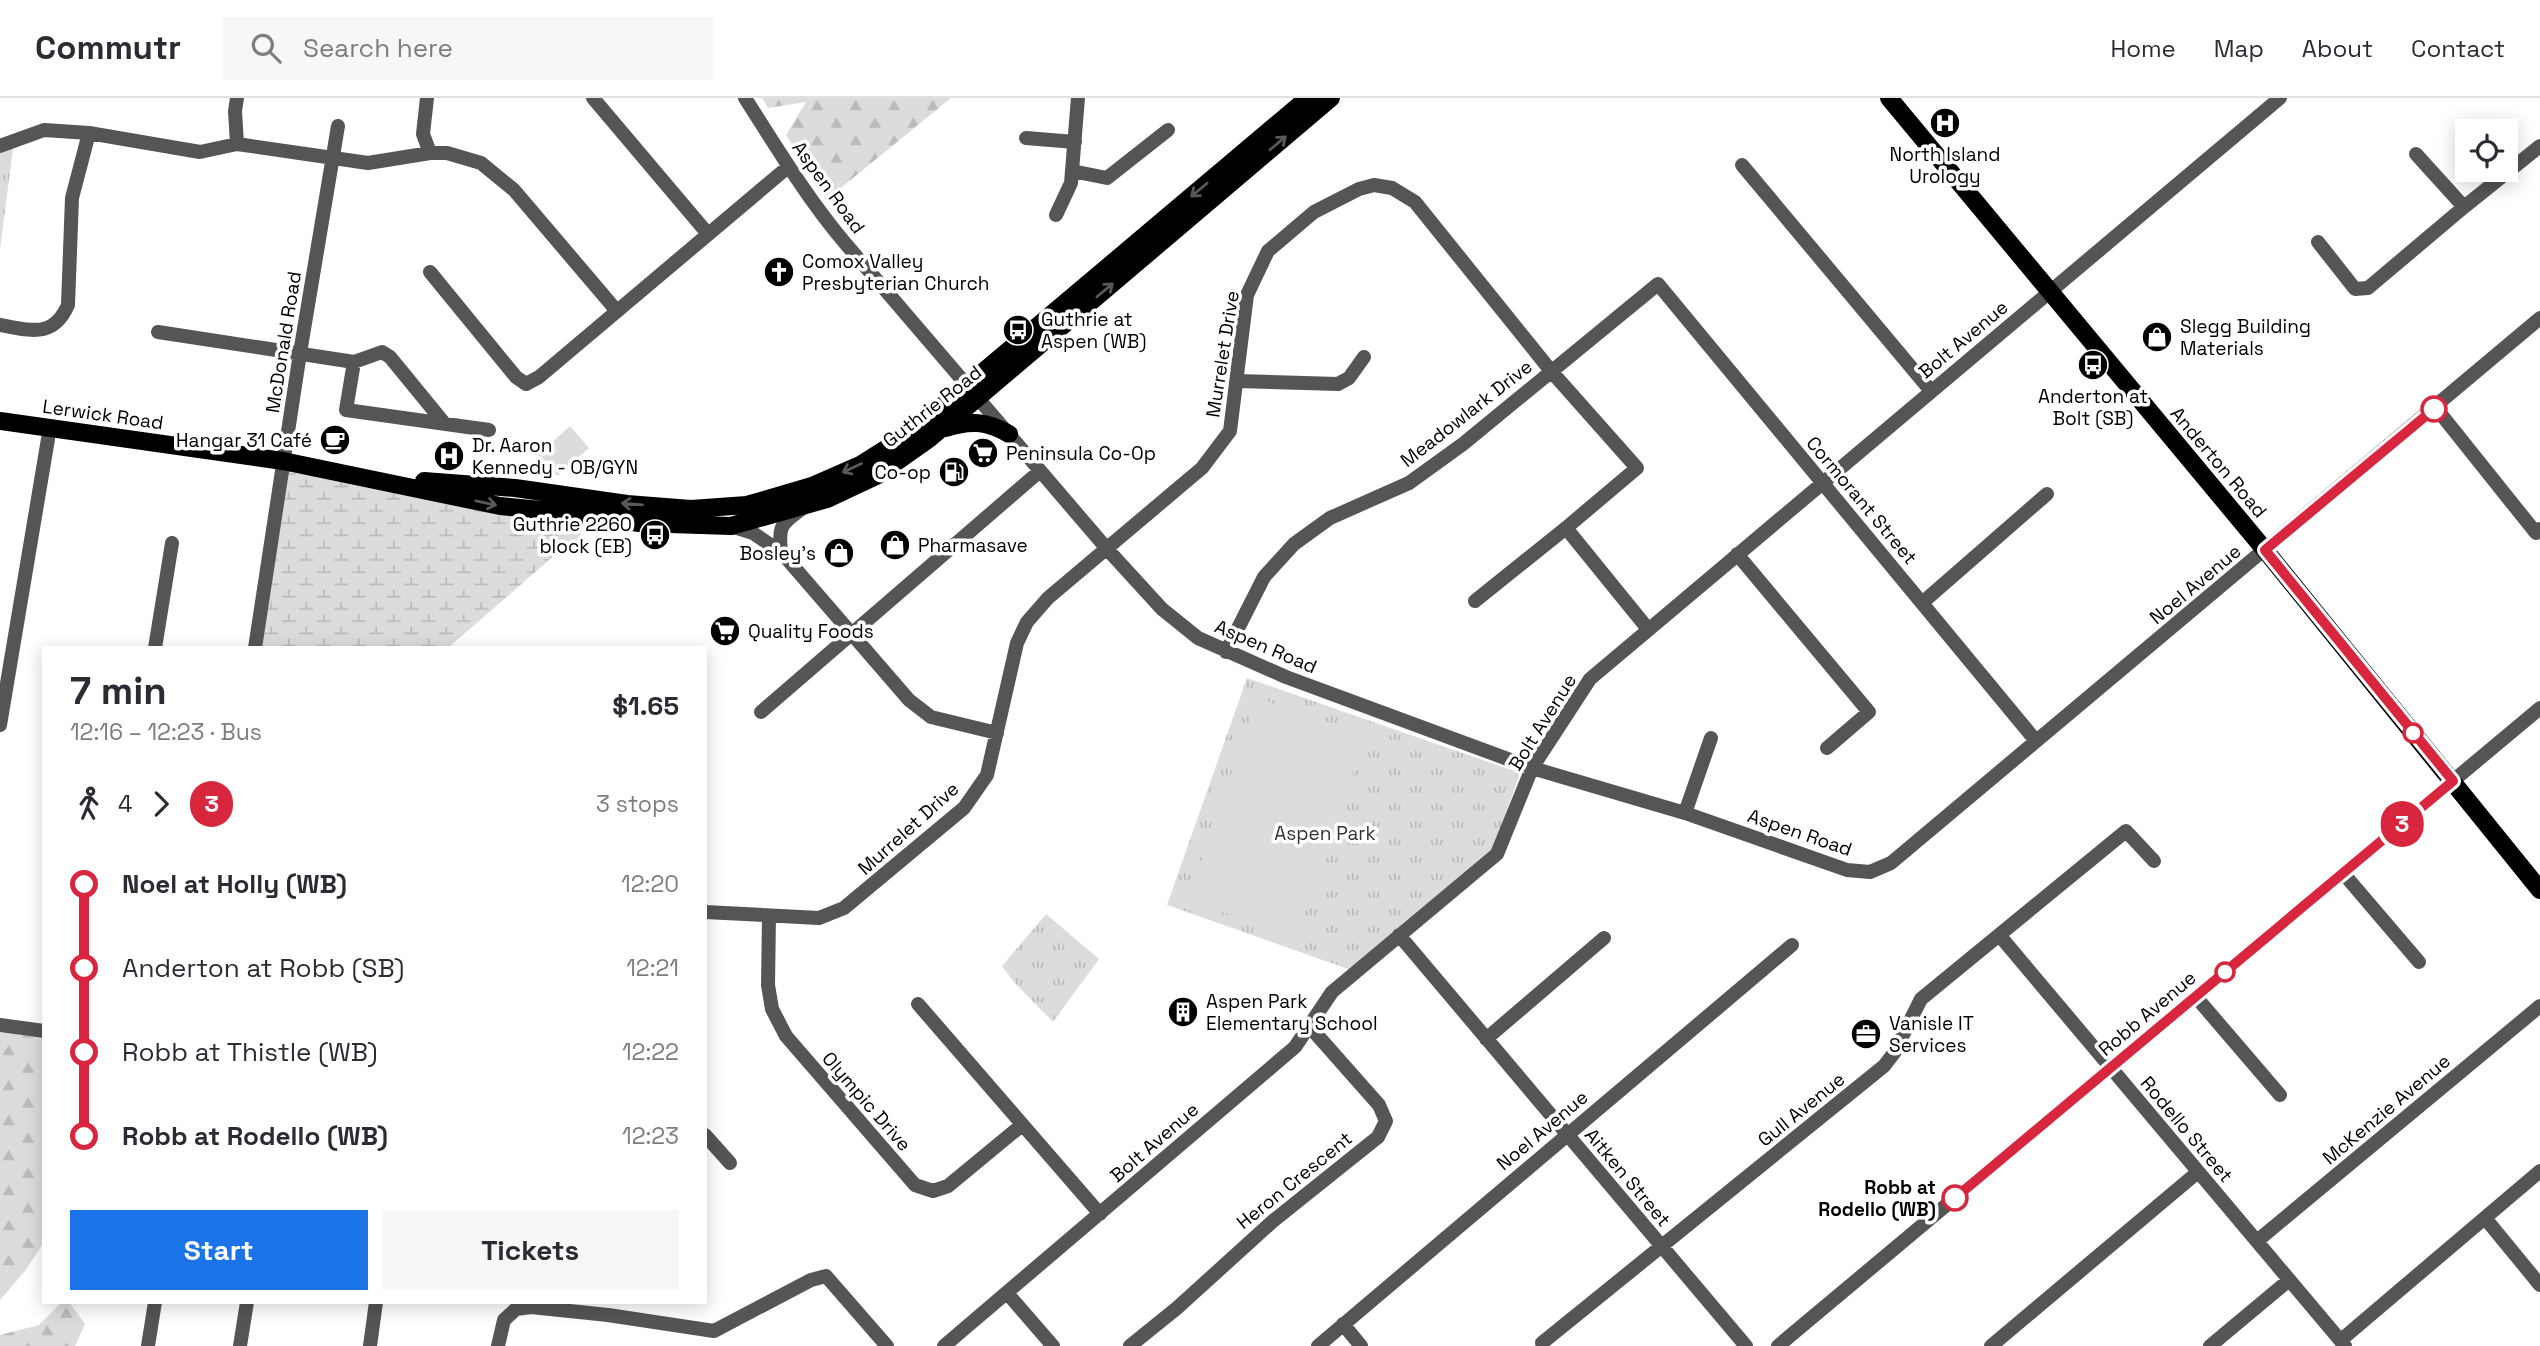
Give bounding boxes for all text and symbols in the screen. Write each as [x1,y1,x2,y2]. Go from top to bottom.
search box [223,17,713,80]
text: Commutr [35,27,181,69]
icon: search [247,29,285,67]
text: Search here [303,31,453,65]
text: Home [2110,33,2176,64]
text: Map [2214,33,2264,64]
text: About [2302,33,2373,64]
text: Contact [2411,33,2505,64]
hospital icon: North Island Urology [1928,106,1962,140]
map controls [2455,119,2518,182]
button: locate [2455,119,2518,182]
one-way arrow [1269,135,1287,151]
street label: Aspen Road [787,136,871,239]
place label: North Island Urology [1890,142,2000,189]
one-way arrow [1191,182,1209,197]
place label: Comox Valley Presbyterian Church [802,249,989,296]
church icon: Comox Valley Presbyterian Church [762,255,796,289]
street label: McDonald Road [260,269,307,415]
one-way arrow [1095,283,1113,298]
street label: Murrelet Drive [1200,289,1245,419]
street label: Bolt Avenue [1913,295,2013,384]
place label: Guthrie at Aspen (WB) [1041,307,1146,354]
bus stop icon: Guthrie at Aspen (WB) [1001,313,1035,347]
place label: Slegg Building Materials [2180,314,2311,361]
shop icon: Slegg Building Materials [2140,320,2174,354]
bus stop icon: Anderton at Bolt (SB) [2076,348,2110,382]
street label: Meadowlark Drive [1395,354,1537,473]
street label: Guthrie Road [878,360,987,453]
place label: Anderton at Bolt (SB) [2038,384,2148,431]
street label: Lerwick Road [41,394,165,435]
unlabelled marker [2421,396,2447,422]
street label: Anderton Road [2165,402,2272,523]
cafe icon: Hangar 31 Café [318,423,352,457]
place label: Hangar 31 Café [176,428,312,453]
street label: Cormorant Street [1801,431,1923,570]
place label: Dr. Aaron Kennedy - OB/GYN [472,433,638,480]
supermarket icon: Peninsula Co-Op [966,436,1000,470]
hospital icon: Dr. Aaron Kennedy - OB/GYN [432,439,466,473]
place label: Peninsula Co-Op [1006,441,1156,466]
fuel station icon: Co-op [937,455,971,489]
place label: Co-op [874,460,931,485]
one-way arrow [842,462,864,475]
one-way arrow [474,497,497,511]
one-way arrow [621,497,643,510]
place label: Guthrie 2260 block (EB) [513,512,632,559]
bus stop icon: Guthrie 2260 block (EB) [638,518,672,552]
shop icon: Pharmasave [878,528,912,562]
place label: Pharmasave [918,533,1028,558]
shop icon: Bosley's [822,536,856,570]
street label: Noel Avenue [2144,539,2246,630]
place label: Bosley's [739,541,816,566]
supermarket icon: Quality Foods [708,614,742,648]
street label: Aspen Road [1211,614,1321,679]
place label: Quality Foods [748,619,874,644]
text: 7 min [70,667,167,715]
street label: Bolt Avenue [1503,669,1582,775]
text: $1.65 [612,689,679,723]
text: 12:16 – 12:23 · Bus [70,717,262,747]
unlabelled marker [2403,723,2423,743]
street label: Murrelet Drive [852,776,964,880]
icon: walk [70,785,108,823]
icon: forward [142,785,180,823]
text: 3 [204,788,219,819]
text: 4 [118,789,132,819]
text: 3 stops [596,789,679,819]
line badge: 3 [2379,801,2425,847]
street label: Aspen Road [1744,803,1855,862]
text: 3 [2395,808,2409,839]
park label: Aspen Park [1274,821,1376,846]
text: Noel at Holly (WB) [122,867,347,901]
text: 12:20 [621,869,679,899]
text: Anderton at Robb (SB) [122,951,404,985]
text: 12:21 [626,953,679,983]
unlabelled marker [2215,962,2235,982]
street label: Robb Avenue [2093,965,2201,1062]
place label: Aspen Park Elementary School [1206,989,1378,1036]
building icon: Aspen Park Elementary School [1166,995,1200,1029]
place label: Vanisle IT Services [1889,1011,1974,1058]
office icon: Vanisle IT Services [1849,1017,1883,1051]
text: Robb at Thistle (WB) [122,1035,378,1069]
text: 12:22 [622,1037,679,1067]
street label: Olympic Drive [817,1046,917,1156]
street label: McKenzie Avenue [2317,1049,2455,1170]
street label: Gull Avenue [1753,1067,1850,1152]
street label: Rodello Street [2135,1071,2238,1188]
street label: Noel Avenue [1491,1085,1593,1176]
street label: Bolt Avenue [1105,1097,1204,1188]
text: Robb at Rodello (WB) [122,1119,388,1153]
text: 12:23 [622,1121,679,1151]
street label: Aitken Street [1579,1123,1676,1232]
street label: Heron Crescent [1231,1126,1357,1235]
place label: Robb at Rodello (WB) [1818,1175,1936,1222]
marker: Robb at Rodello (WB) [1942,1185,1968,1211]
button: Start [70,1210,368,1290]
button: Tickets [382,1210,679,1290]

